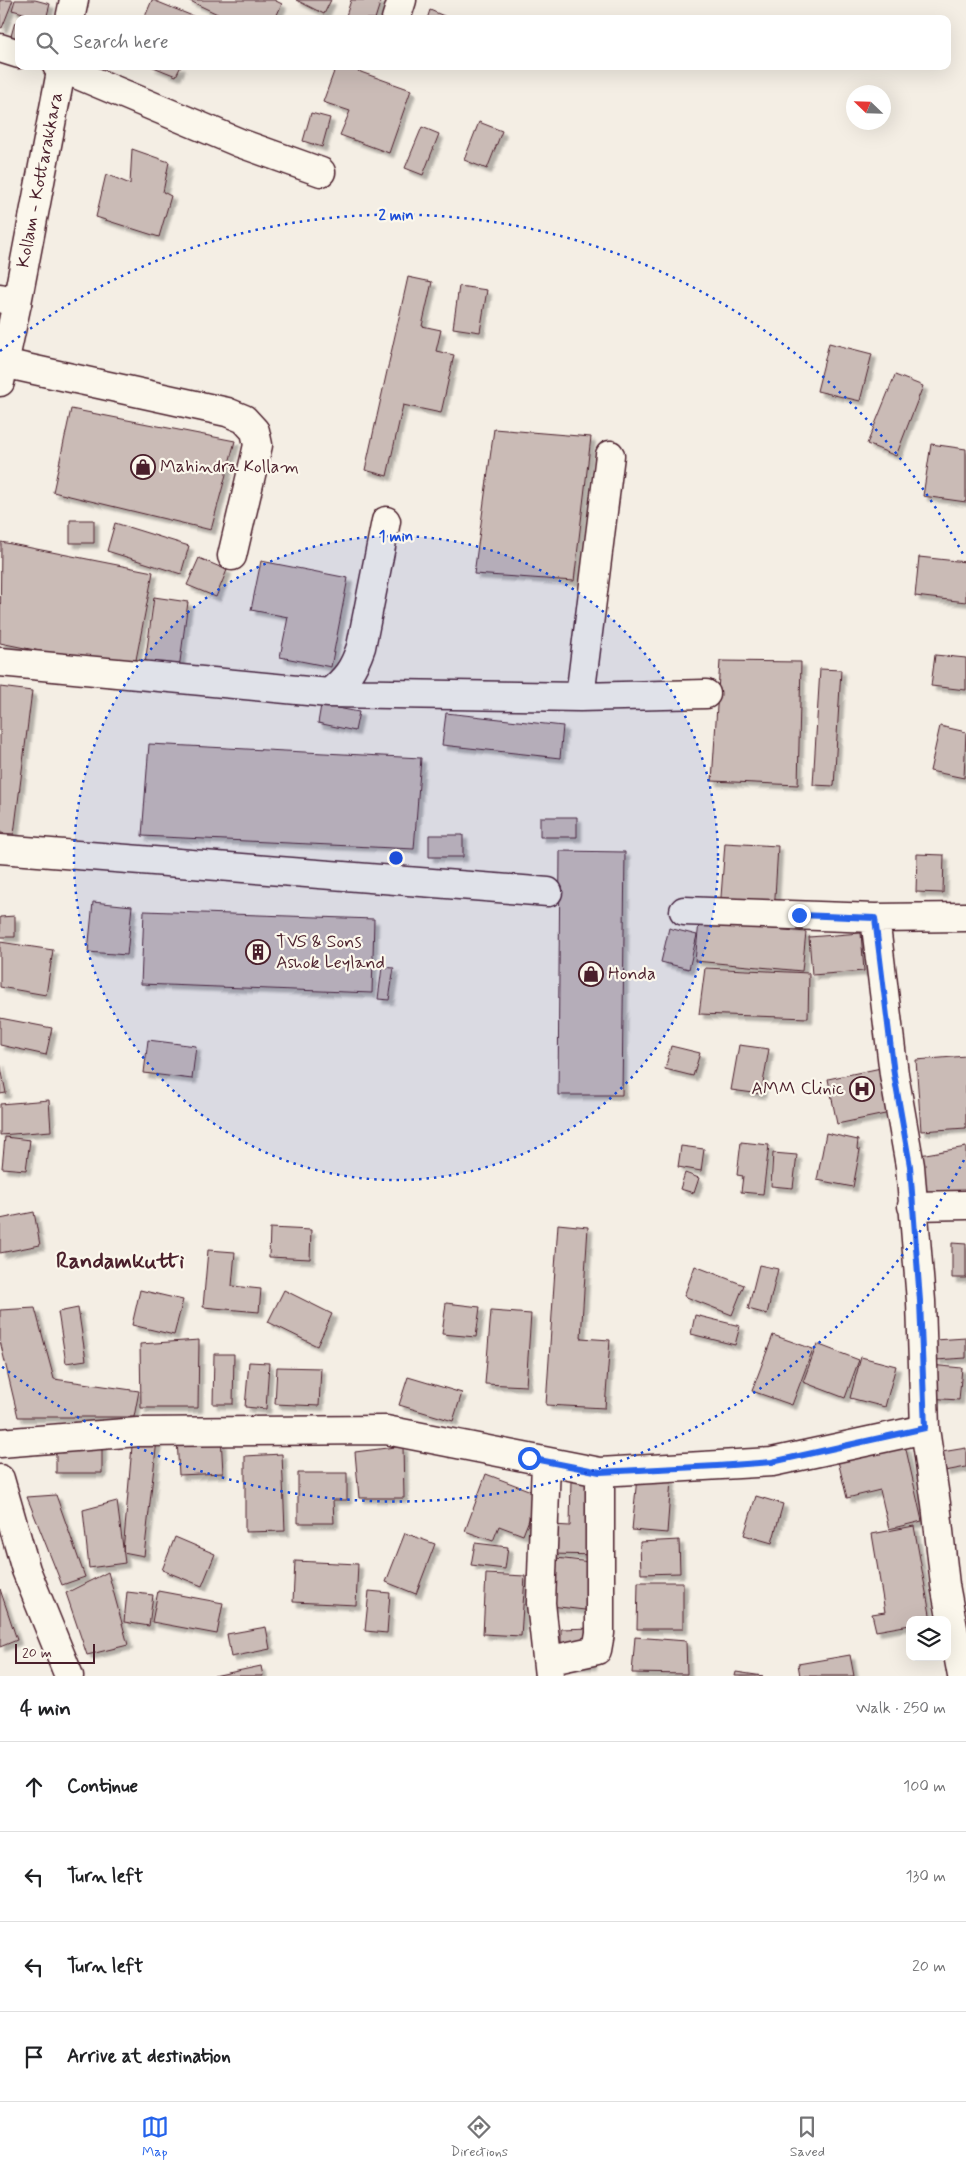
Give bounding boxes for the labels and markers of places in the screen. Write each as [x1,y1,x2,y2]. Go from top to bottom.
shop icon: Mahindra Kollam [130,454,156,480]
place label: Mahindra Kollam [160,455,299,479]
centre of rings [387,849,405,867]
place label: TVS & Sons Ashok Leyland [276,930,385,975]
building icon: TVS & Sons Ashok Leyland [245,939,271,965]
shop icon: Honda [578,961,604,987]
place label: Honda [608,962,656,986]
hospital icon: AMM Clinic [849,1076,875,1102]
place label: AMM Clinic [751,1077,844,1101]

